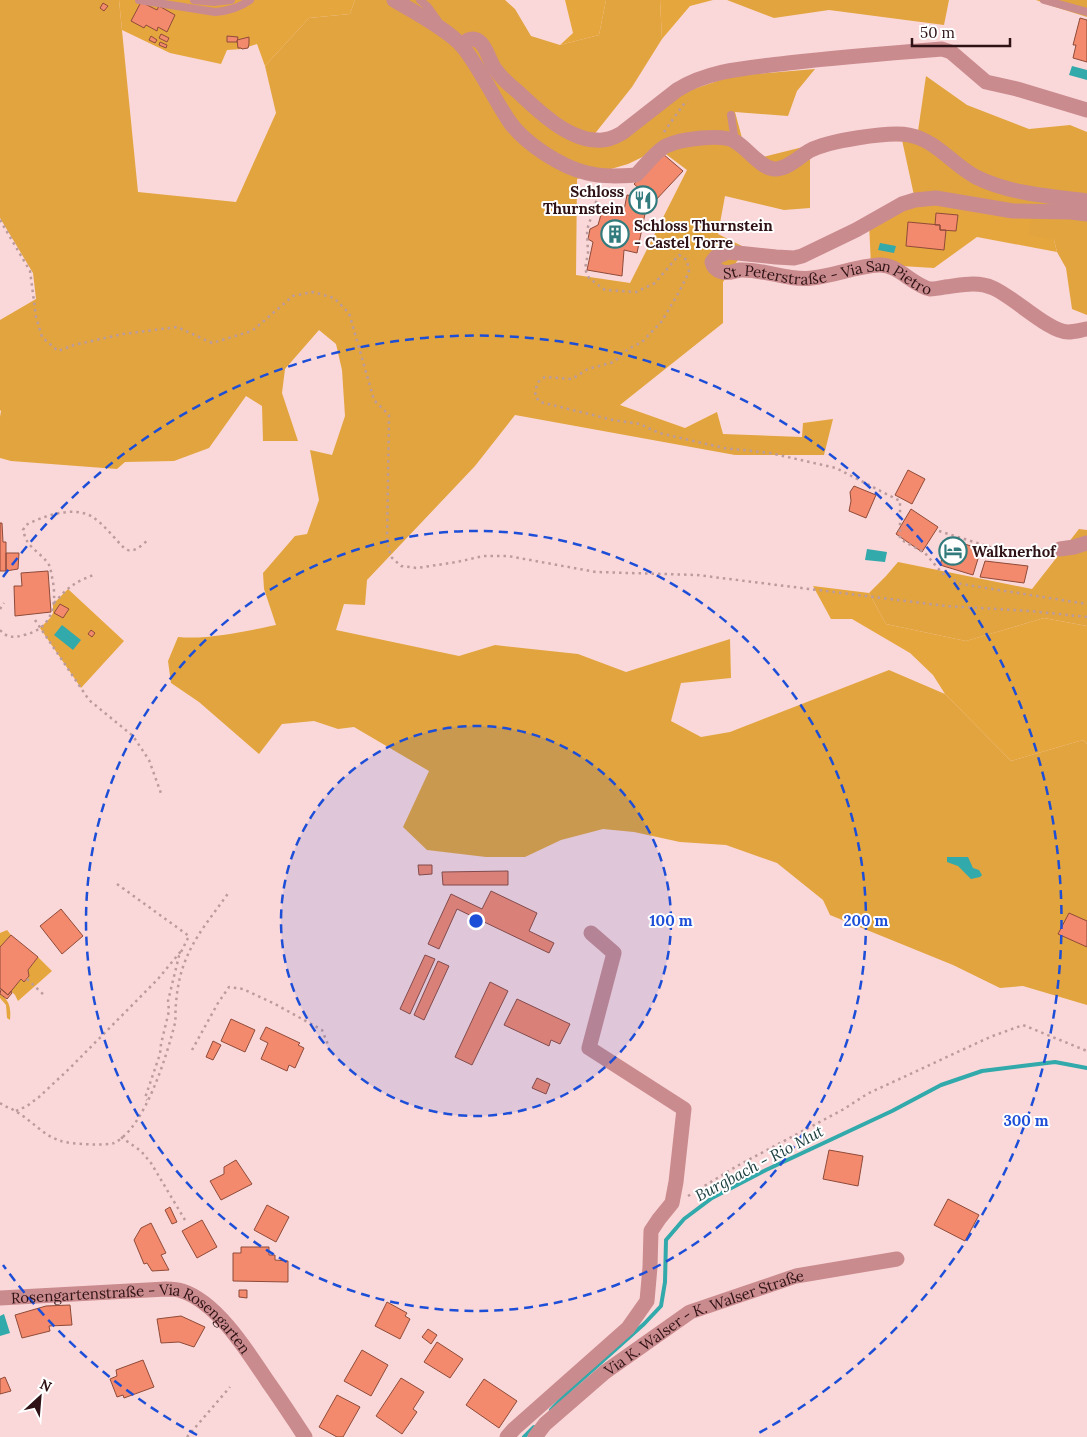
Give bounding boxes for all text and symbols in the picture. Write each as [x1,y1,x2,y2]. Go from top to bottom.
scale bar [912,15,1010,47]
text: 50 m [920,23,955,42]
place label: Schloss Thurnstein [543,182,624,218]
restaurant icon: Schloss Thurnstein [628,185,658,215]
place label: Schloss Thurnstein - Castel Torre [634,216,773,252]
building icon: Schloss Thurnstein - Castel Torre [600,219,630,249]
street label: St. Peterstraße - Via San Pietro [722,255,934,299]
hotel icon: Walknerhof [938,536,968,566]
place label: Walknerhof [972,542,1057,561]
text: 100 m [650,911,693,930]
text: 200 m [844,911,889,930]
centre of rings [467,912,485,930]
text: 300 m [1003,1111,1049,1130]
water label: Burgbach - Rio Mut [691,1121,827,1205]
street label: Via K. Walser - K. Walser Straße [599,1265,805,1380]
street label: Rosengartenstraße - Via Rosengarten [10,1279,255,1357]
north arrow [15,1372,65,1422]
text: N [37,1375,55,1396]

